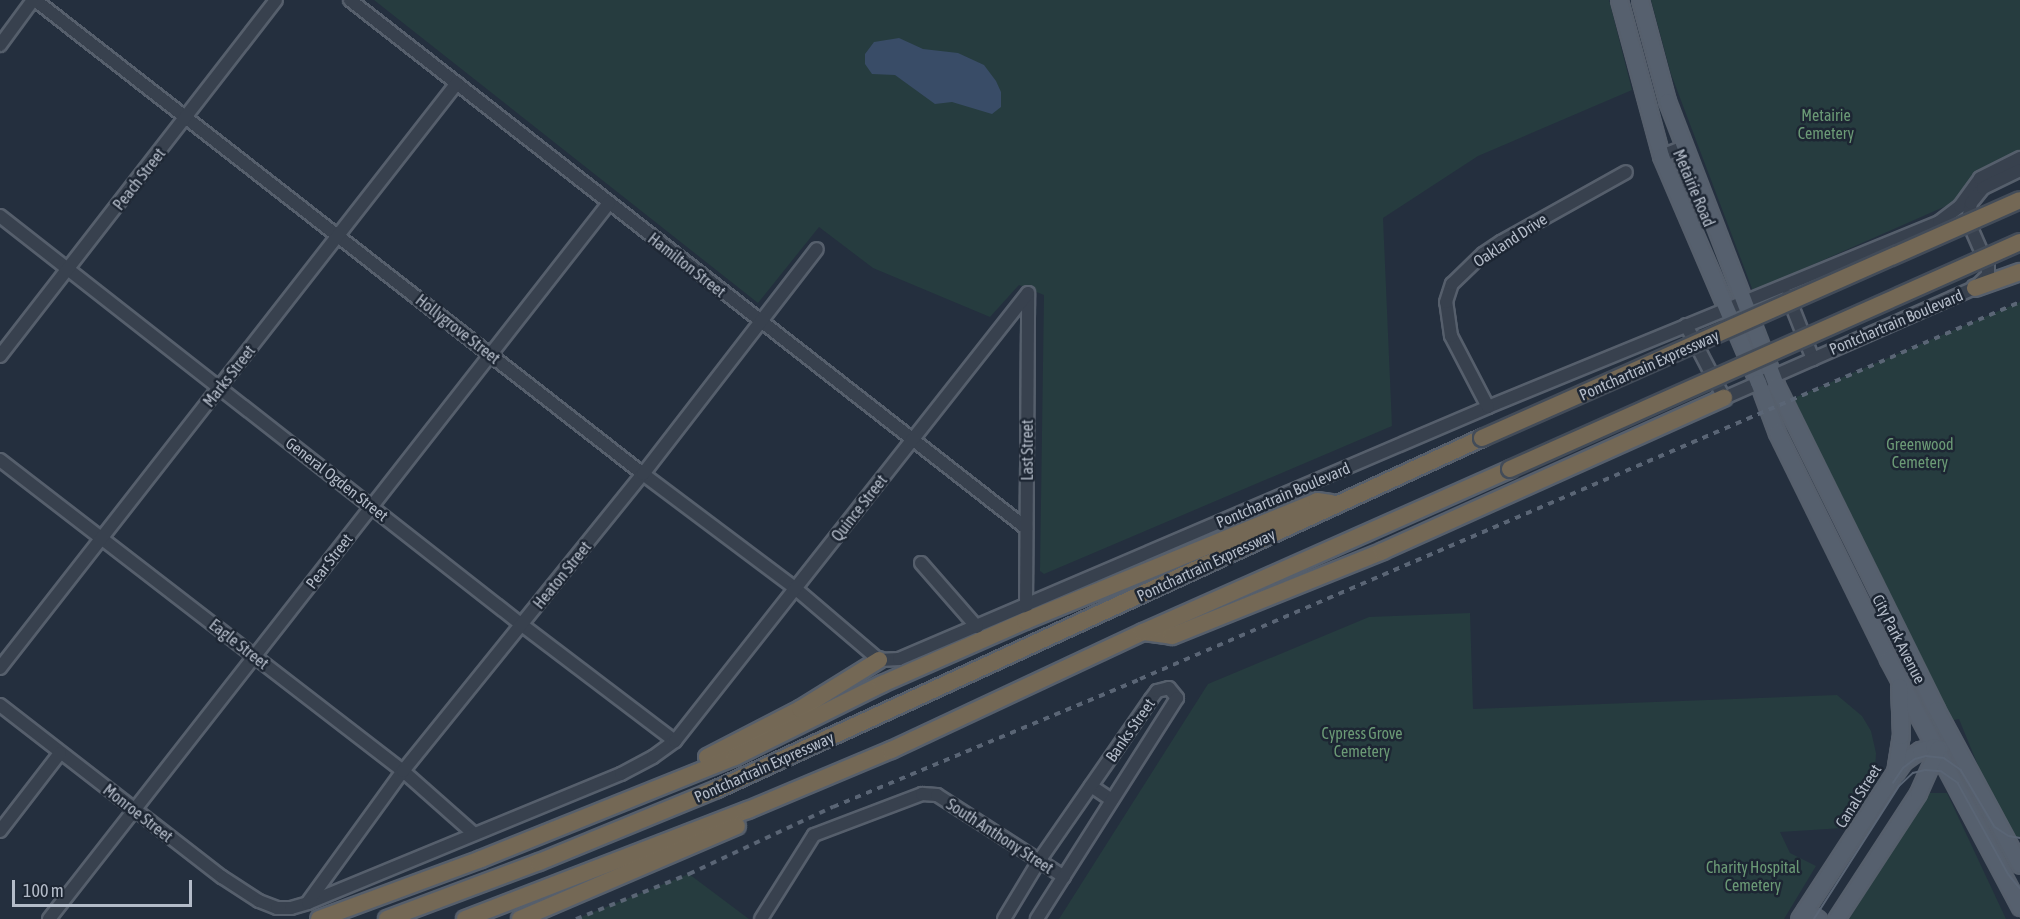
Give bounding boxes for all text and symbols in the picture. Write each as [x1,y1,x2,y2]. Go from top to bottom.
park label: Metairie Cemetery [1798,105,1854,143]
street label: Peach Street [109,144,169,214]
street label: Metairie Road [1669,146,1719,230]
street label: Oakland Drive [1470,209,1550,271]
street label: Hamilton Street [644,229,730,301]
street label: Pontchartrain Boulevard [1826,285,1966,359]
street label: Hollygrove Street [412,290,504,368]
street label: Pontchartrain Expressway [1576,326,1722,404]
street label: Marks Street [199,341,259,411]
street label: Last Street [1017,419,1037,481]
street label: General Ogden Street [282,433,392,525]
park label: Greenwood Cemetery [1886,434,1954,472]
street label: Pontchartrain Boulevard [1213,458,1353,532]
street label: Quince Street [827,471,891,545]
street label: Pontchartrain Expressway [1134,524,1278,606]
street label: Pear Street [302,530,356,592]
street label: Heaton Street [529,537,595,613]
street label: City Park Avenue [1868,591,1930,687]
street label: Eagle Street [206,615,272,673]
street label: Banks Street [1101,695,1159,765]
park label: Cypress Grove Cemetery [1321,723,1403,761]
street label: Pontchartrain Expressway [691,728,837,806]
street label: Canal Street [1831,761,1885,831]
street label: Monroe Street [99,780,177,846]
street label: South Anthony Street [943,794,1057,878]
park label: Charity Hospital Cemetery [1706,857,1800,895]
scale bar [15,868,195,906]
text: 100 m [23,880,64,901]

